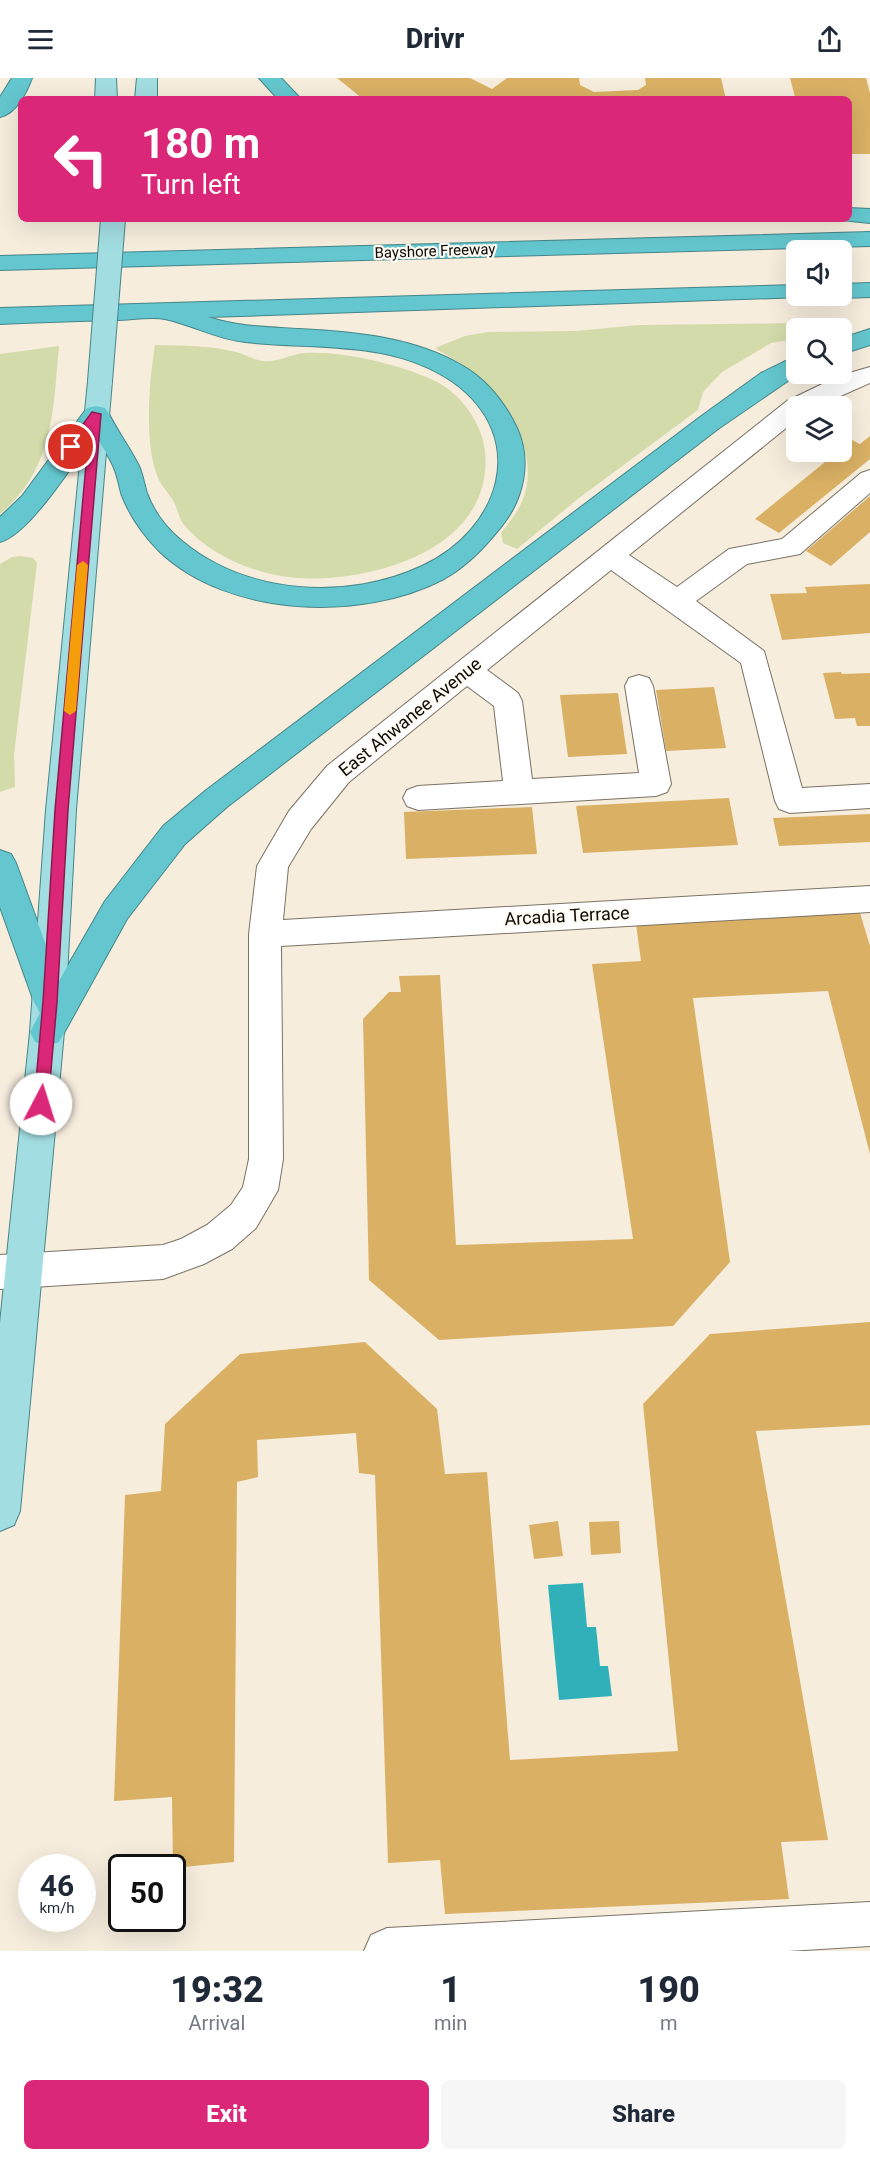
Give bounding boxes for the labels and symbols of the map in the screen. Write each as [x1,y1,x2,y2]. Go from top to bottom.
street label: Bayshore Freeway [374,240,496,262]
pin [45,421,96,472]
street label: East Ahwanee Avenue [334,653,485,780]
street label: Arcadia Terrace [504,902,630,929]
position arrow [9,1072,73,1136]
speed limit sign: 50 [108,1854,186,1932]

